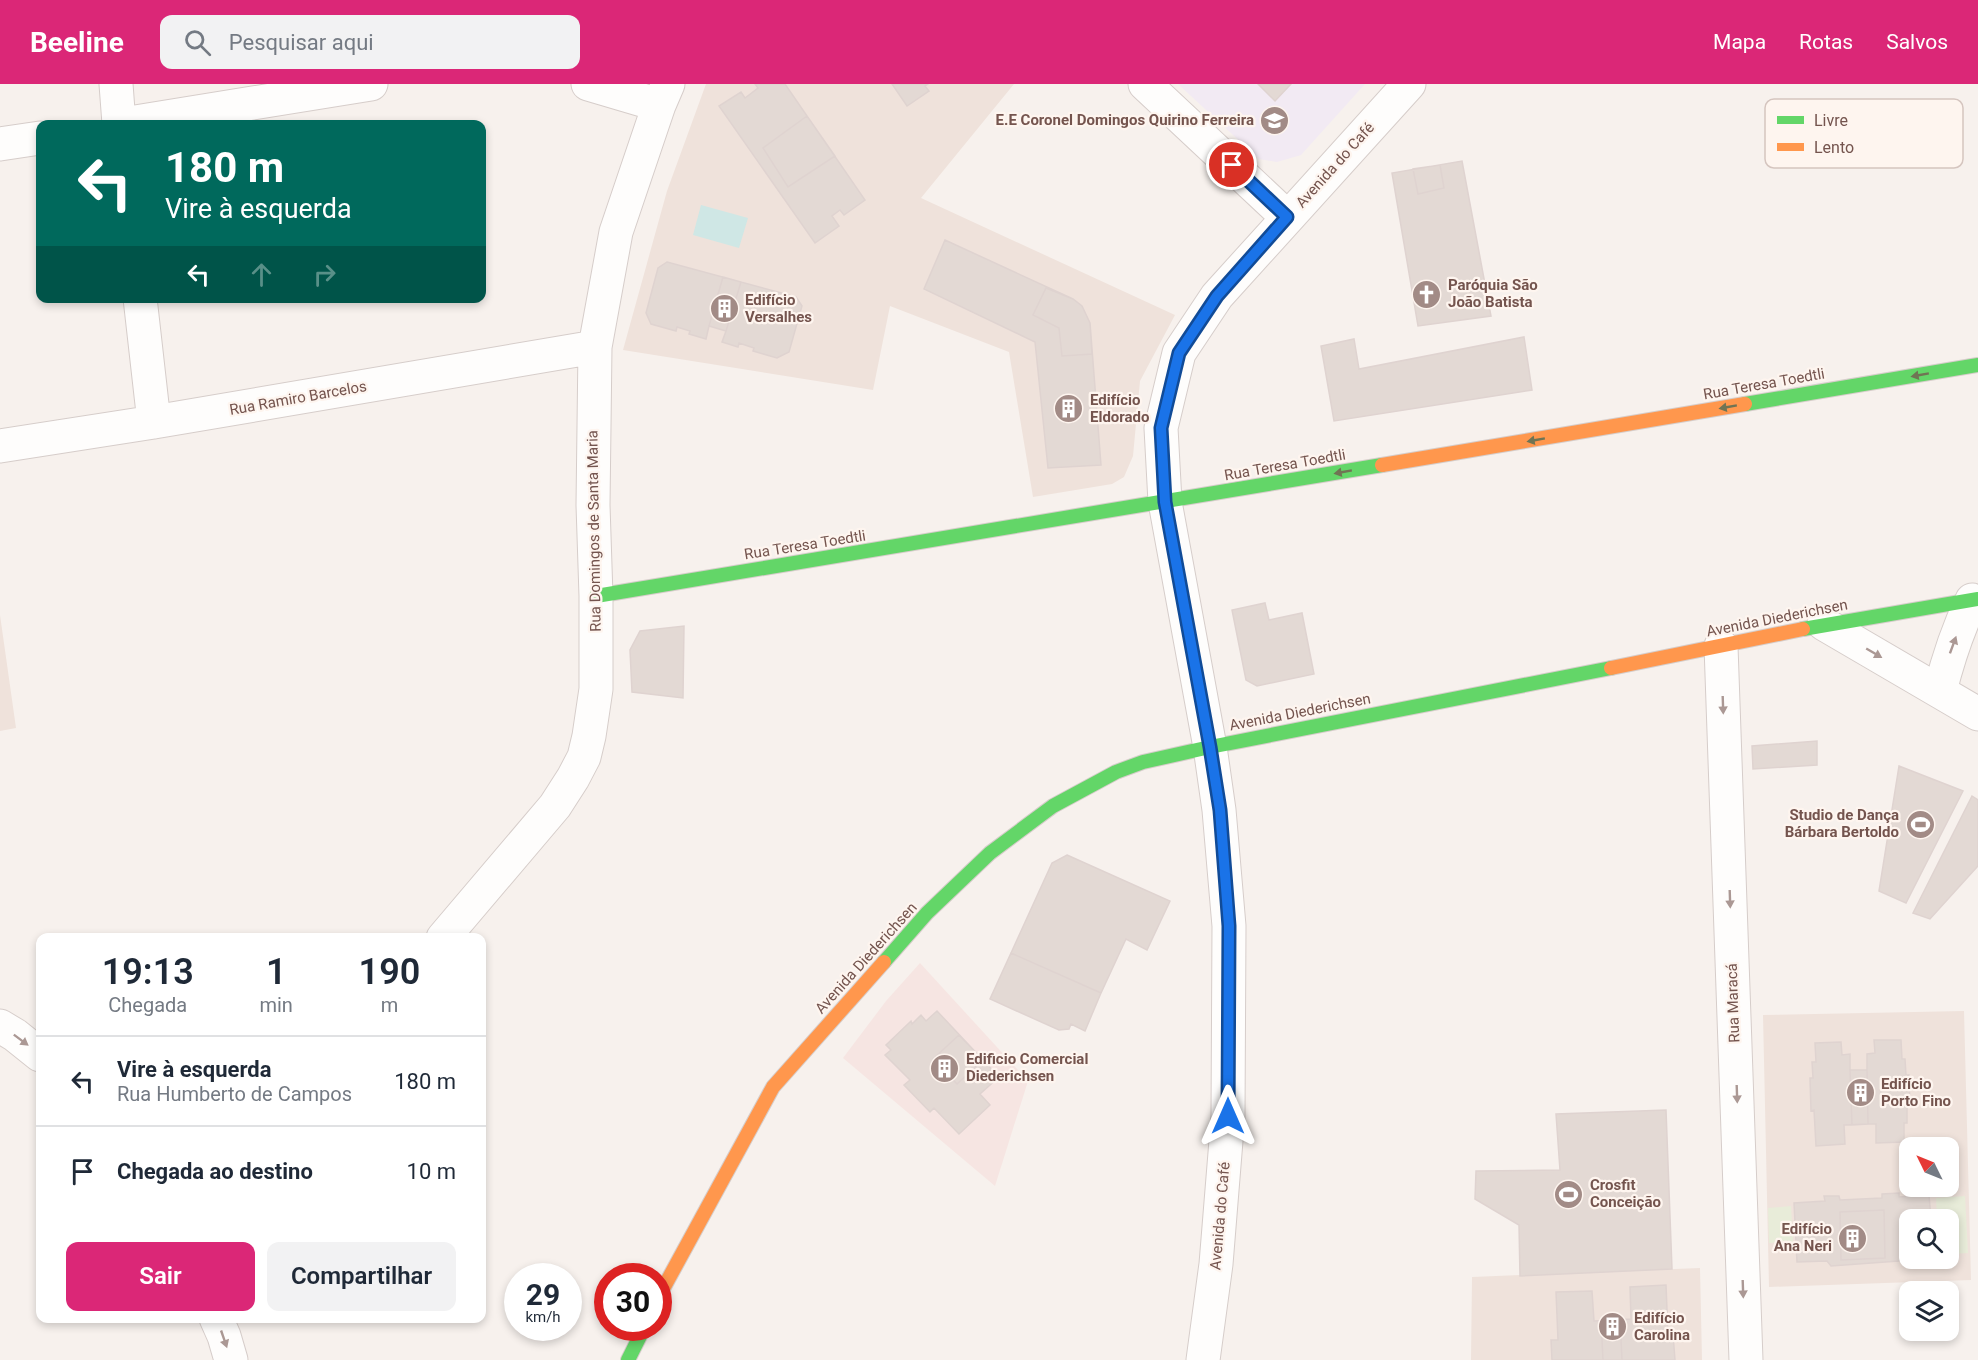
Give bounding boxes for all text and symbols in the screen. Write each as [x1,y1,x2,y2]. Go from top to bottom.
search box [160,15,580,69]
text: Beeline [30,26,124,59]
icon: search [181,26,214,59]
text: Pesquisar aqui [229,30,374,55]
text: Mapa [1713,30,1766,54]
text: Rotas [1799,30,1853,54]
text: Salvos [1886,30,1948,54]
legend [1765,99,1963,168]
school or university icon: E.E Coronel Domingos Quirino Ferreira [1259,104,1291,136]
place label: E.E Coronel Domingos Quirino Ferreira [996,111,1254,129]
text: Livre [1814,111,1848,130]
street label: Avenida do Café [1292,119,1378,211]
text: Lento [1814,138,1854,157]
pin [1206,139,1257,190]
text: 180 m [165,143,284,192]
icon: left [66,144,144,222]
icon: arrive [1215,148,1248,181]
text: Vire à esquerda [165,193,352,225]
icon: left [182,258,215,291]
icon: ahead [245,258,278,291]
icon: right [308,258,341,291]
place label: Paróquia São João Batista [1448,276,1538,311]
church icon: Paróquia São João Batista [1411,278,1443,310]
place label: Edifício Versalhes [745,291,812,326]
building icon: Edifício Versalhes [708,293,740,325]
street label: Rua Teresa Toedtli [1702,364,1826,404]
one-way arrow [1911,371,1930,380]
street label: Rua Ramiro Barcelos [228,377,368,419]
place label: Edifício Eldorado [1090,391,1150,426]
building icon: Edifício Eldorado [1053,393,1085,425]
one-way arrow [1718,403,1737,412]
street label: Rua Domingos de Santa Maria [583,430,605,632]
one-way arrow [1526,435,1545,444]
street label: Rua Teresa Toedtli [1223,445,1347,485]
one-way arrow [1334,468,1353,477]
street label: Rua Teresa Toedtli [743,526,867,564]
street label: Avenida Diederichsen [1705,595,1849,641]
one-way arrow [1949,635,1959,653]
one-way arrow [1866,648,1883,658]
street label: Avenida Diederichsen [1228,689,1372,735]
one-way arrow [1718,695,1728,714]
place label: Studio de Dança Bárbara Bertoldo [1785,806,1899,841]
sports icon: Studio de Dança Bárbara Bertoldo [1904,808,1936,840]
one-way arrow [1725,890,1734,909]
street label: Avenida Diederichsen [811,899,921,1017]
text: 19:13 [102,951,194,993]
text: 1 [266,951,286,993]
text: 190 [359,951,420,993]
street label: Rua Maracá [1723,963,1743,1043]
text: Chegada [108,993,187,1017]
text: min [259,993,293,1017]
text: m [381,993,398,1017]
one-way arrow [13,1033,29,1046]
place label: Edificio Comercial Diederichsen [966,1050,1088,1085]
building icon: Edificio Comercial Diederichsen [929,1052,961,1084]
text: Vire à esquerda [117,1057,271,1082]
icon: left [66,1065,99,1098]
text: 180 m [394,1069,456,1094]
place label: Edifício Porto Fino [1881,1075,1951,1110]
building icon: Edifício Porto Fino [1844,1077,1876,1109]
text: Rua Humberto de Campos [117,1082,352,1106]
position arrow [1196,1084,1260,1148]
one-way arrow [1732,1085,1741,1104]
north arrow [1899,1137,1959,1197]
map controls [1899,1137,1959,1341]
icon: arrive [66,1155,99,1188]
text: Chegada ao destino [117,1159,313,1184]
text: 10 m [407,1159,456,1184]
street label: Avenida do Café [1206,1161,1234,1271]
place label: Crosfit Conceição [1590,1176,1661,1211]
sports icon: Crosfit Conceição [1553,1178,1585,1210]
button: search [1899,1209,1959,1269]
place label: Edifício Ana Neri [1774,1220,1832,1255]
building icon: Edifício Ana Neri [1837,1222,1869,1254]
button: Sair [66,1242,255,1311]
button: Compartilhar [267,1242,456,1311]
speed limit sign: 30 [594,1263,672,1341]
text: 29 [526,1277,560,1312]
one-way arrow [1739,1280,1748,1299]
button: layers [1899,1281,1959,1341]
text: km/h [525,1308,561,1326]
place label: Edifício Carolina [1634,1309,1690,1344]
building icon: Edifício Carolina [1597,1311,1629,1343]
one-way arrow [220,1330,230,1348]

